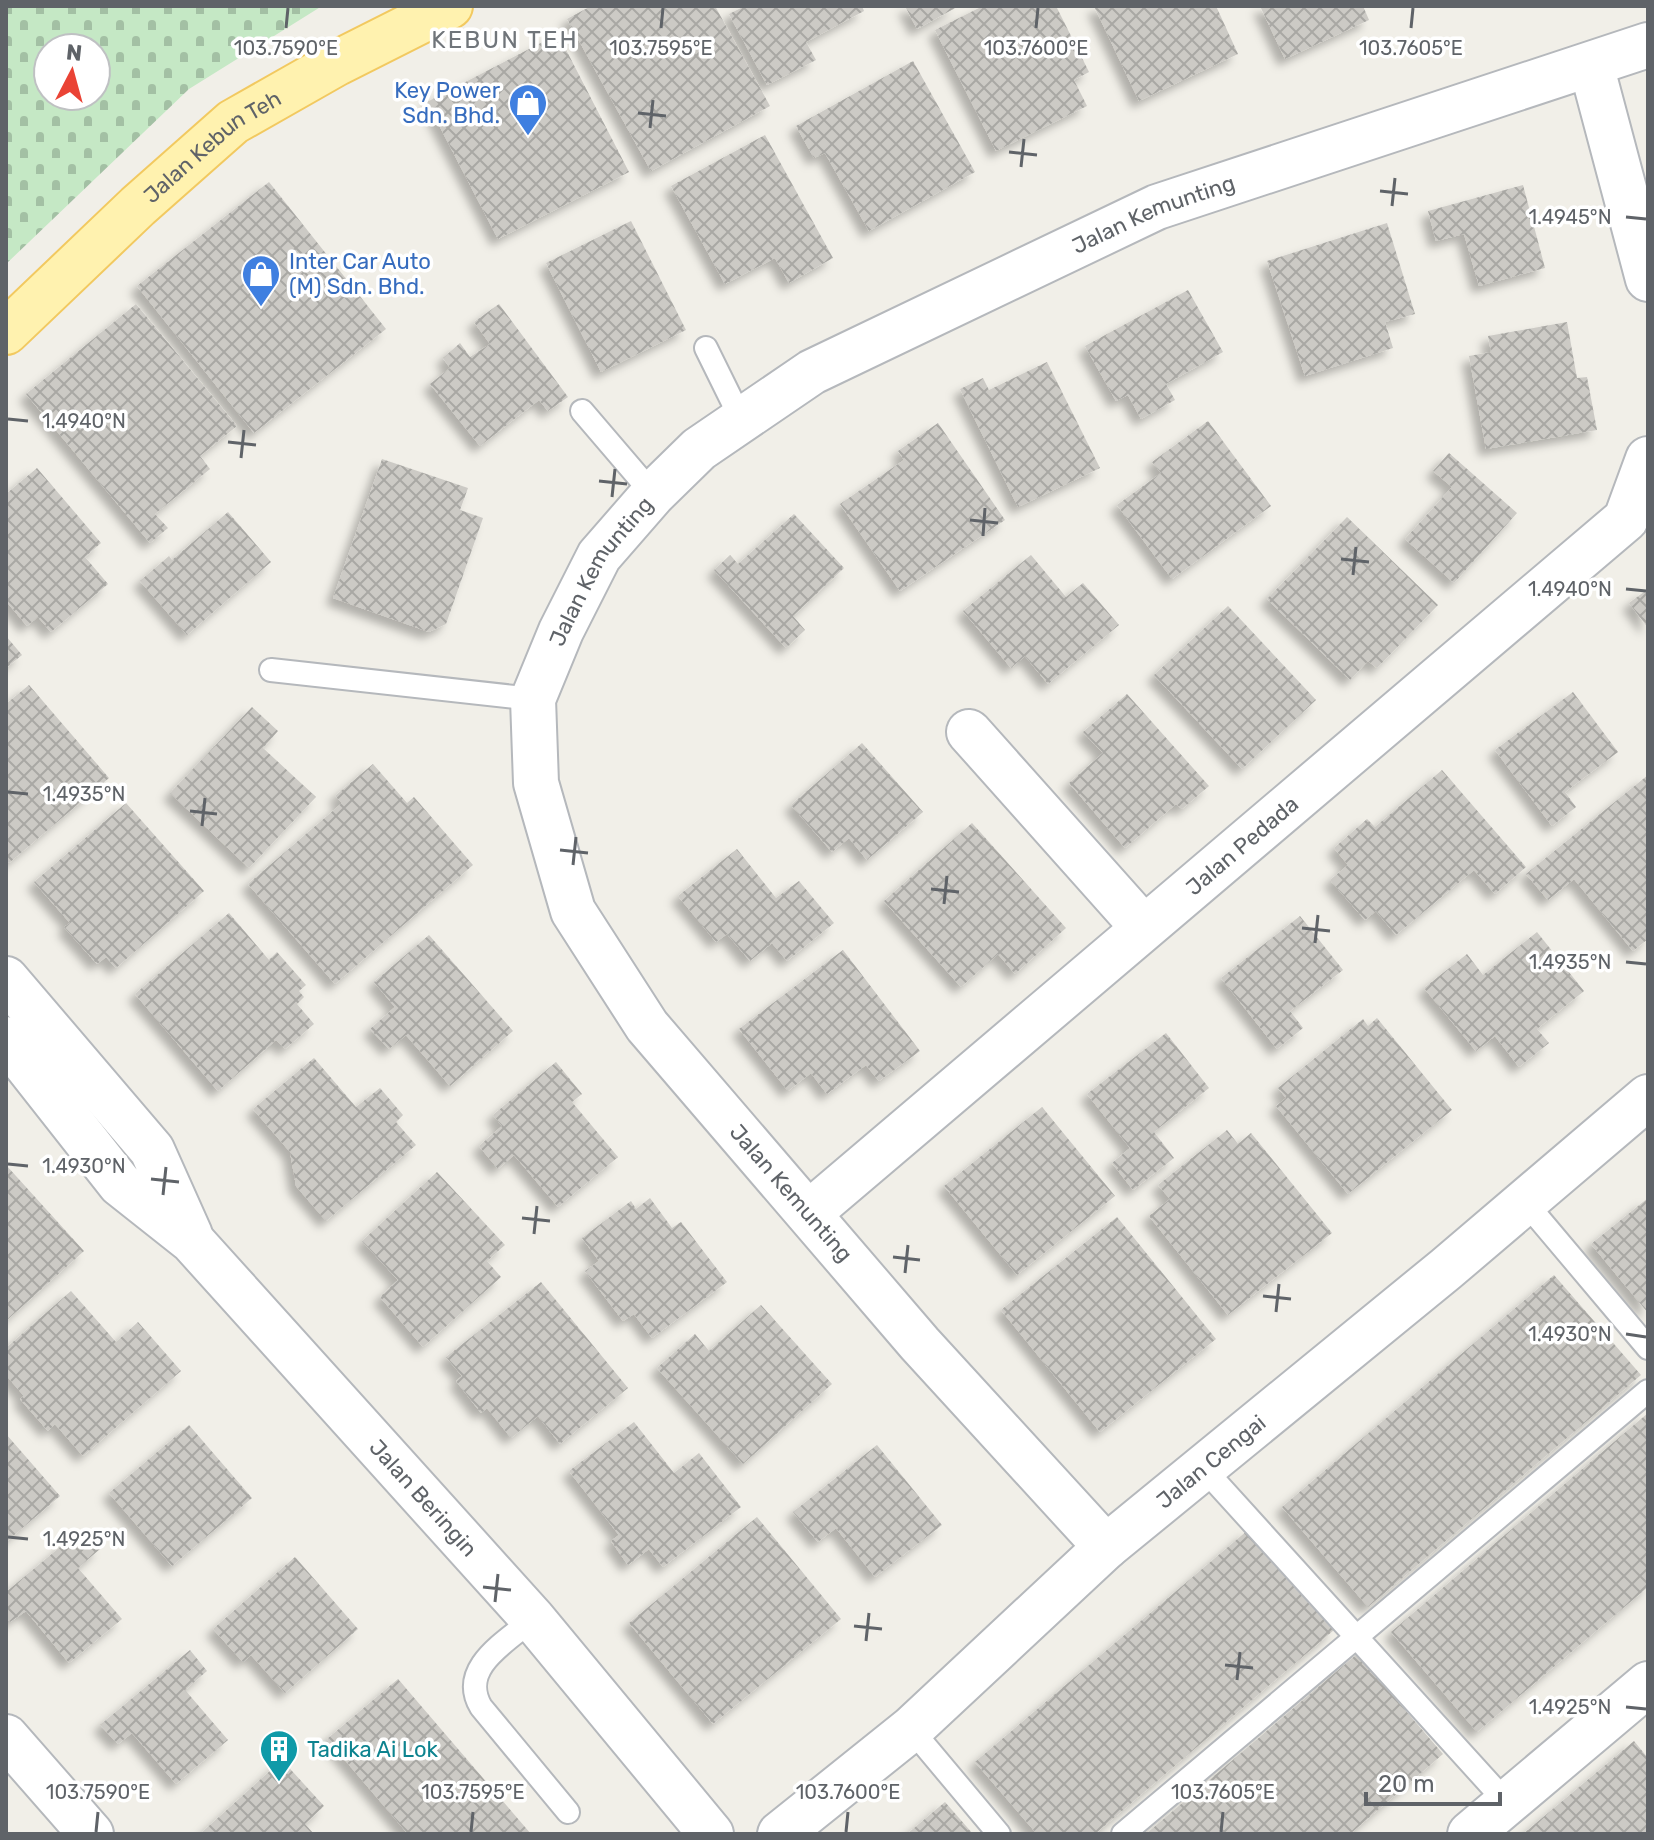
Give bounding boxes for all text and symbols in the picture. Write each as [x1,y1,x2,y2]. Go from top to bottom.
district label: KEBUN TEH [431,26,579,54]
north arrow [32,32,112,112]
text: 103.7590°E [234,36,338,60]
text: 103.7595°E [609,36,713,60]
text: 103.7600°E [984,36,1088,60]
text: 103.7605°E [1359,36,1463,60]
text: N [65,38,83,67]
place label: Key Power Sdn. Bhd. [394,77,501,129]
shop icon: Key Power Sdn. Bhd. [507,82,549,137]
street label: Jalan Kebun Teh [138,84,286,209]
street label: Jalan Kemunting [1068,169,1238,259]
text: 1.4945°N [1528,205,1612,229]
place label: Inter Car Auto (M) Sdn. Bhd. [289,248,431,300]
shop icon: Inter Car Auto (M) Sdn. Bhd. [240,253,282,308]
text: 1.4940°N [42,409,126,433]
street label: Jalan Kemunting [543,491,658,650]
text: 1.4940°N [1528,577,1612,601]
text: 1.4935°N [43,782,125,806]
street label: Jalan Pedada [1180,790,1304,901]
text: 1.4935°N [1529,950,1611,974]
street label: Jalan Kemunting [724,1119,858,1267]
text: 1.4930°N [42,1154,126,1178]
text: 1.4930°N [1528,1322,1612,1346]
street label: Jalan Cengai [1151,1409,1271,1514]
street label: Jalan Beringin [364,1434,483,1562]
text: 1.4925°N [43,1527,125,1551]
text: 1.4925°N [1529,1695,1611,1719]
building icon: Tadika Ai Lok [258,1728,300,1783]
place label: Tadika Ai Lok [307,1736,439,1763]
scale bar [1366,1756,1500,1806]
text: 20 m [1378,1770,1435,1798]
text: 103.7590°E [46,1780,150,1804]
text: 103.7595°E [421,1780,525,1804]
text: 103.7600°E [796,1780,900,1804]
text: 103.7605°E [1171,1780,1275,1804]

